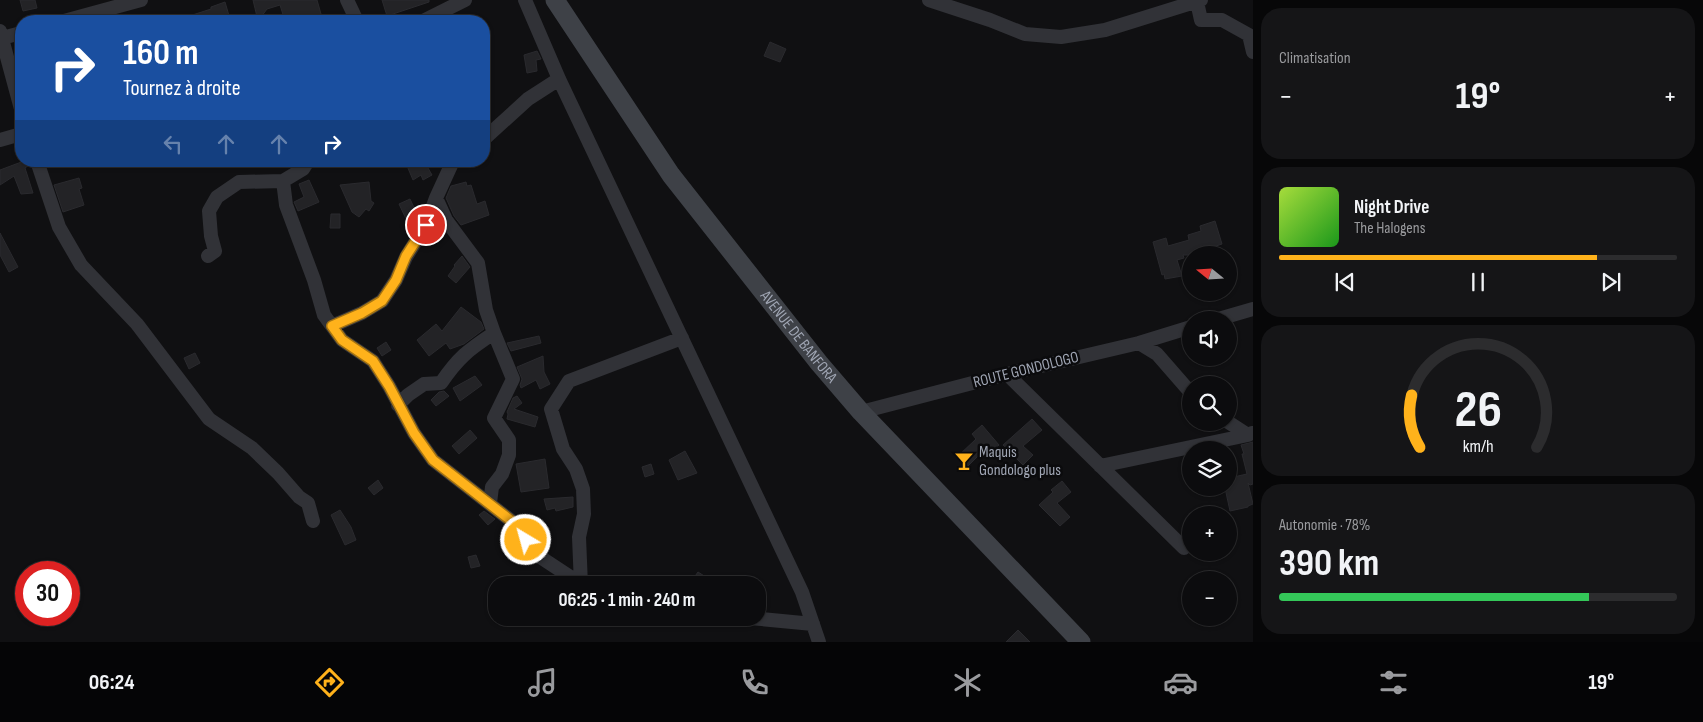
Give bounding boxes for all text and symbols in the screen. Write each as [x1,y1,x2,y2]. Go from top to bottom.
text: 160 m [123,32,199,75]
icon: right [40,35,105,100]
text: Climatisation [1279,49,1351,68]
text: 19° [1456,74,1500,119]
text: Tournez à droite [123,75,240,102]
text: − [1279,80,1293,113]
text: + [1663,80,1677,113]
icon: left [159,130,187,158]
icon: ahead [212,130,240,158]
icon: ahead [265,130,293,158]
icon: right [318,130,346,158]
text: Night Drive [1354,196,1429,219]
pin [405,204,447,246]
icon: arrive [412,211,440,239]
text: The Halogens [1354,219,1425,238]
north arrow [1182,246,1238,301]
map controls [1182,246,1237,626]
icon: previous [1331,268,1359,296]
icon: pause [1464,268,1492,296]
icon: next [1597,268,1625,296]
street label: AVENUE DE BANFORA [756,286,841,387]
button: sound [1182,311,1237,366]
street label: ROUTE GONDOLOGO [971,348,1081,392]
button: search [1182,376,1237,431]
text: 26 [1454,379,1502,442]
text: km/h [1463,436,1493,457]
button: layers [1182,441,1237,496]
place label: Maquis Gondologo plus [979,443,1061,480]
bar icon: Maquis Gondologo plus [953,450,975,472]
button: + [1182,506,1237,561]
position arrow [499,513,551,565]
text: Autonomie · 78% [1279,516,1370,535]
text: 390 km [1279,541,1379,586]
speed limit sign: 30 [15,561,80,626]
button: − [1182,571,1237,626]
text: 06:25 · 1 min · 240 m [559,589,695,612]
icon: directions [312,665,347,700]
icon: music [525,665,560,700]
icon: phone [737,665,772,700]
icon: climate [950,665,985,700]
icon: car [1163,665,1198,700]
icon: filters [1376,665,1411,700]
text: 06:24 [89,669,134,696]
text: 19° [1588,669,1614,696]

